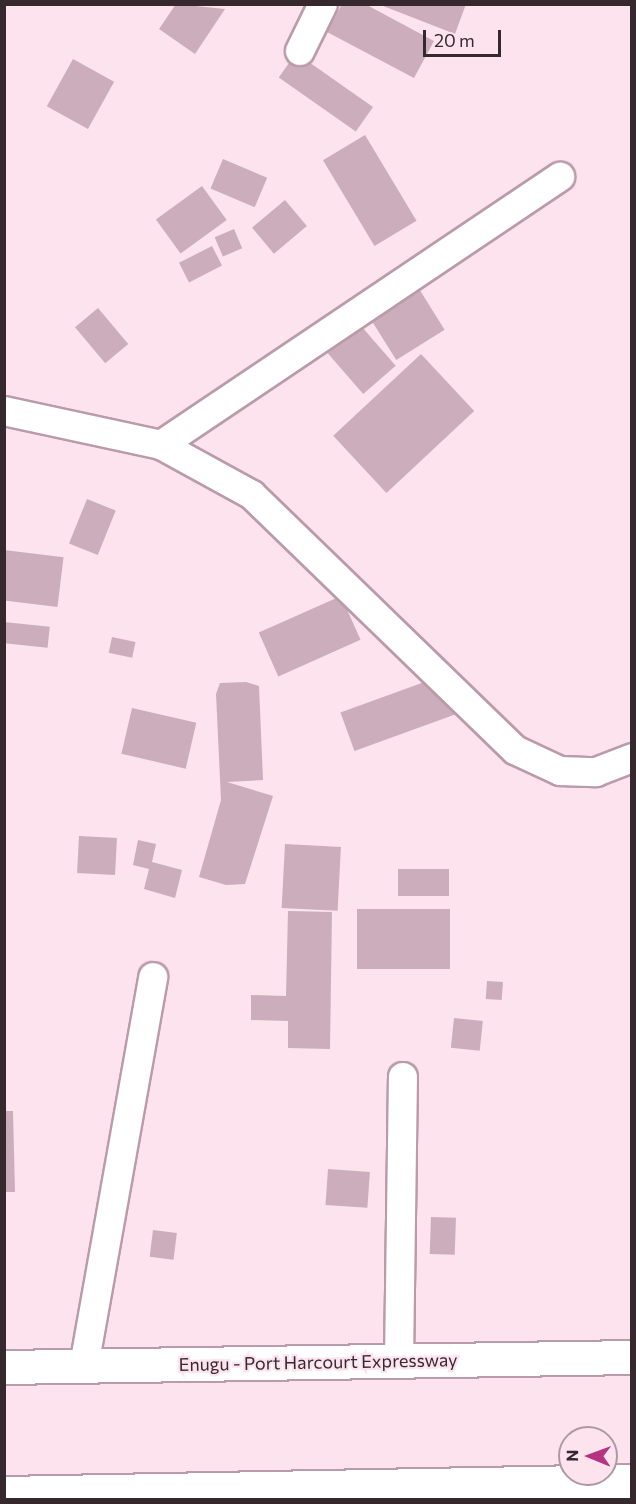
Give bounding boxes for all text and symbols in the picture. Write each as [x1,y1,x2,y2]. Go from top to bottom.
scale bar [426,18,504,56]
text: 20 m [434,29,475,51]
street label: Enugu - Port Harcourt Expressway [178,1349,458,1375]
north arrow [558,1426,618,1486]
text: N [562,1450,581,1462]

